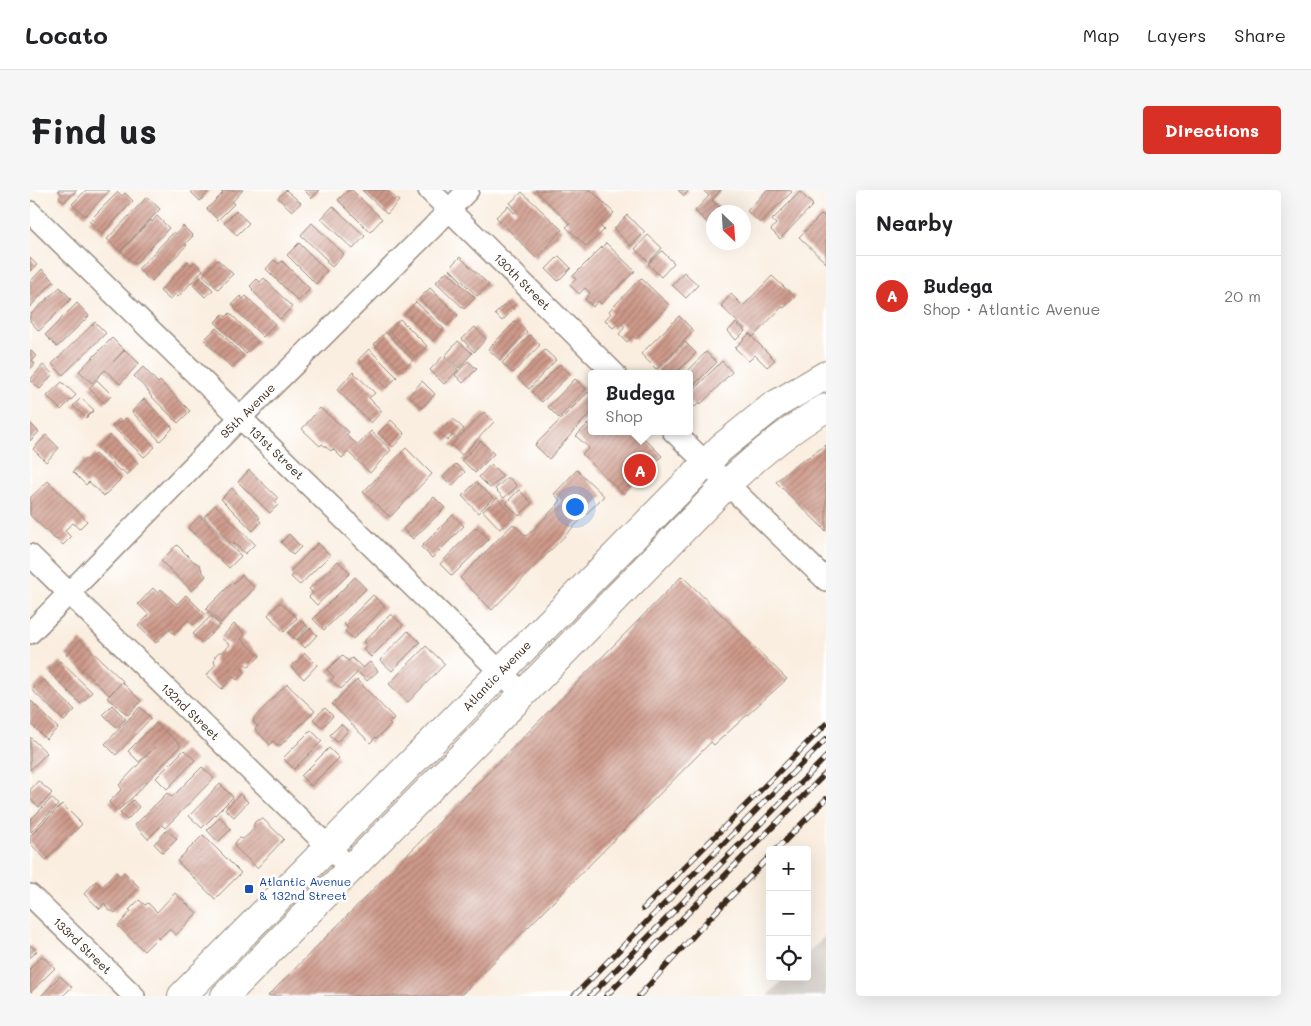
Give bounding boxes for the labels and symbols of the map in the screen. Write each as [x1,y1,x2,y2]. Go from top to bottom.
north arrow [706,205,751,250]
street label: 130th Street [491,250,554,313]
street label: 95th Avenue [216,379,278,441]
street label: 131st Street [246,422,308,483]
pin: A [624,451,656,489]
your location [562,494,588,520]
street label: Atlantic Avenue [459,637,534,714]
street label: 132nd Street [158,679,223,743]
place label: Atlantic Avenue & 132nd Street [259,873,351,903]
marker: Atlantic Avenue & 132nd Street [243,883,255,895]
street label: 133rd Street [50,913,115,977]

